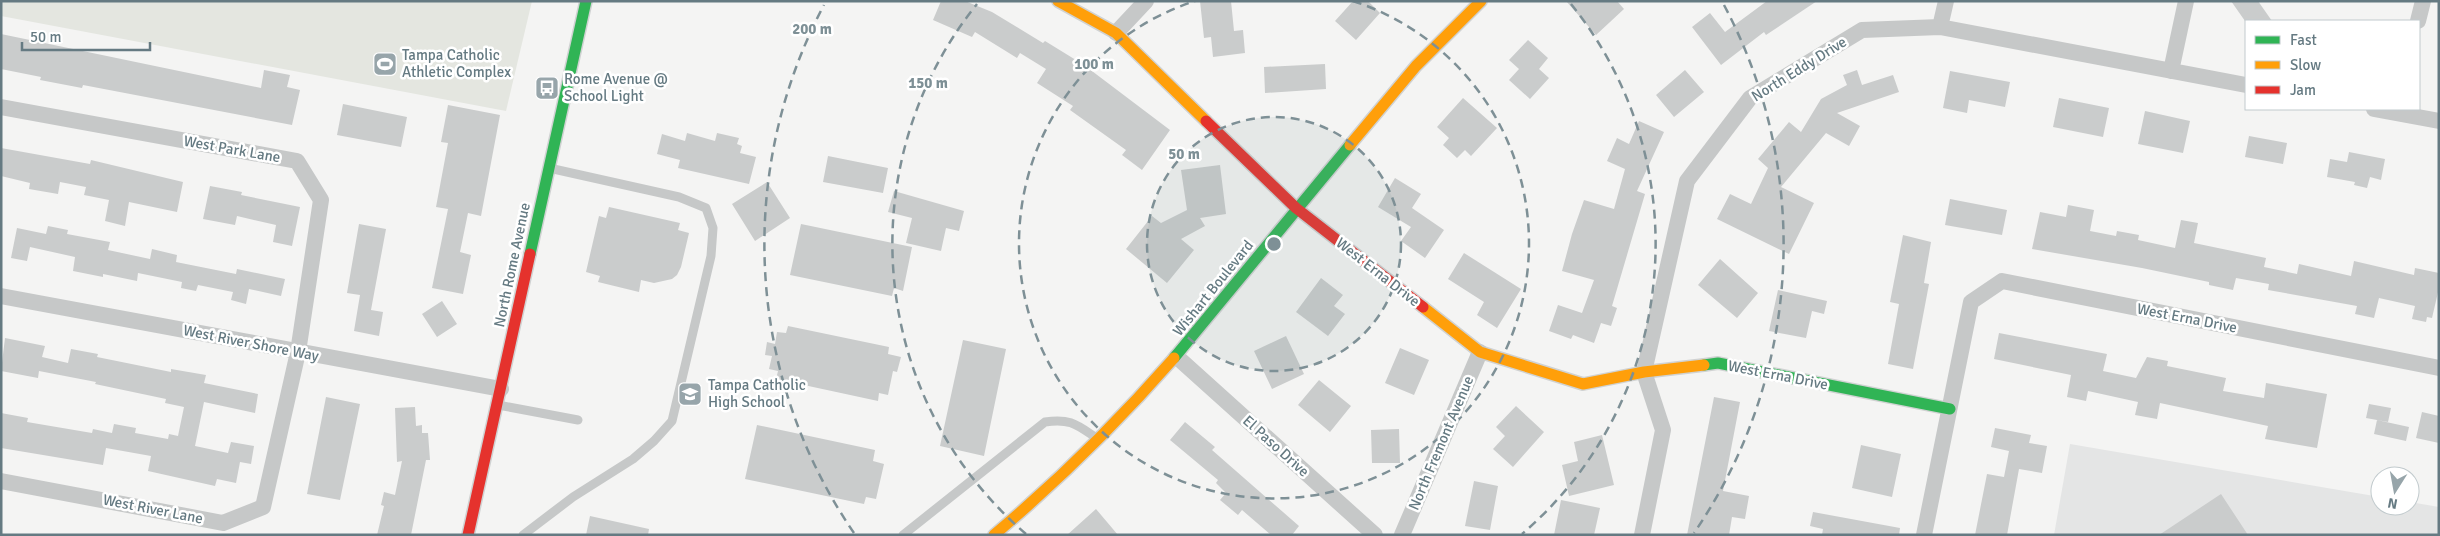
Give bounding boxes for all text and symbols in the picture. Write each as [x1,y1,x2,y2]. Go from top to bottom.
scale bar [22,20,150,52]
text: 200 m [792,20,832,38]
legend [2245,20,2420,110]
text: 50 m [30,28,61,46]
text: Fast [2290,31,2317,49]
street label: North Eddy Drive [1748,33,1850,105]
place label: Tampa Catholic Athletic Complex [402,46,511,81]
sports icon: Tampa Catholic Athletic Complex [372,51,398,77]
text: 100 m [1074,55,1114,73]
text: Slow [2290,56,2321,74]
place label: Rome Avenue @ School Light [564,70,668,105]
text: 150 m [908,74,948,92]
bus stop icon: Rome Avenue @ School Light [534,75,560,101]
text: Jam [2290,81,2316,99]
street label: West Park Lane [182,132,282,166]
text: 50 m [1168,145,1200,163]
street label: North Rome Avenue [490,201,534,329]
street label: West Erna Drive [1332,234,1424,310]
centre of rings [1265,235,1283,253]
street label: Wishart Boulevard [1169,236,1257,339]
street label: West Erna Drive [2135,299,2239,337]
street label: West River Shore Way [182,321,320,365]
street label: West Erna Drive [1726,356,1830,394]
street label: North Fremont Avenue [1405,373,1477,513]
place label: Tampa Catholic High School [708,376,806,411]
school or university icon: Tampa Catholic High School [677,381,703,407]
street label: El Paso Drive [1239,411,1313,481]
north arrow [2370,466,2420,516]
street label: West River Lane [101,490,205,528]
text: N [2386,494,2399,513]

